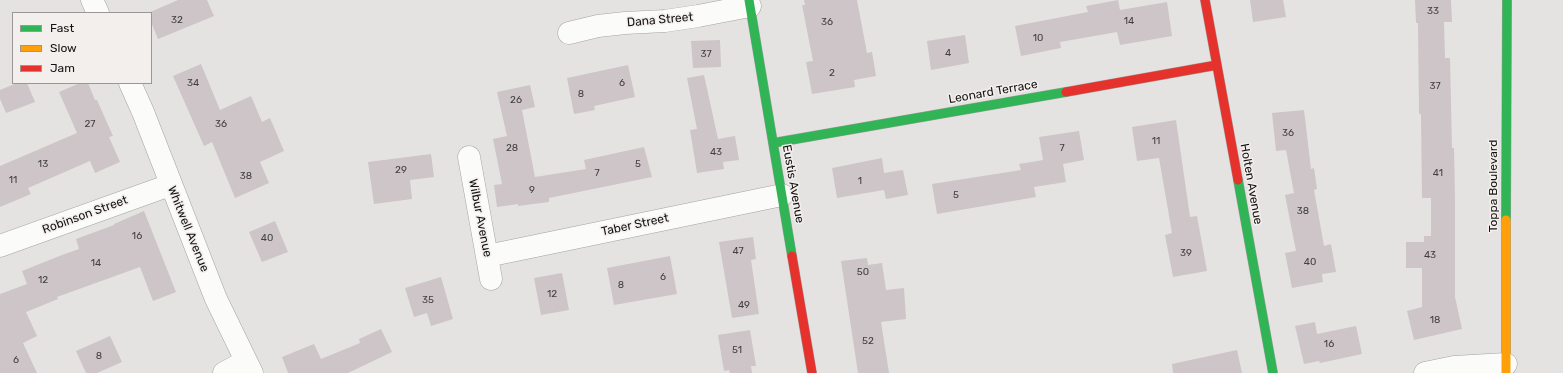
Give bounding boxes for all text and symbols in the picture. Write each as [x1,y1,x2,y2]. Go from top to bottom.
house number: 33 [1427,5,1439,17]
street label: Dana Street [626,10,694,30]
legend [12,12,152,84]
house number: 32 [171,14,183,26]
house number: 14 [1124,15,1134,27]
house number: 36 [821,16,833,28]
text: Fast [50,21,74,35]
house number: 10 [1033,32,1043,44]
text: Slow [50,41,77,55]
house number: 4 [945,47,951,59]
house number: 37 [700,48,712,60]
text: Jam [50,61,75,75]
house number: 2 [829,67,835,79]
house number: 34 [187,77,199,89]
house number: 6 [619,77,625,89]
street label: Leonard Terrace [947,77,1039,107]
house number: 37 [1429,80,1441,92]
house number: 8 [578,88,584,100]
house number: 26 [510,94,522,106]
house number: 27 [85,118,95,130]
house number: 36 [215,118,227,130]
house number: 36 [1282,127,1294,139]
house number: 11 [1152,135,1160,147]
street label: Toppa Boulevard [1487,140,1501,232]
house number: 28 [506,142,518,154]
house number: 7 [1059,142,1065,154]
street label: Holten Avenue [1237,142,1265,226]
street label: Eustis Avenue [779,144,807,224]
house number: 43 [710,146,722,158]
house number: 13 [38,158,48,170]
house number: 5 [635,158,641,170]
house number: 29 [395,164,407,176]
house number: 7 [594,167,600,179]
house number: 41 [1433,167,1443,179]
house number: 38 [240,170,252,182]
house number: 11 [9,174,17,186]
house number: 1 [858,175,862,187]
street label: Wilbur Avenue [465,178,495,258]
street label: Whitwell Avenue [164,184,212,274]
house number: 9 [529,184,535,196]
house number: 5 [953,189,959,201]
street label: Robinson Street [40,193,130,237]
house number: 38 [1297,205,1309,217]
street label: Taber Street [600,211,670,239]
house number: 16 [132,230,142,242]
house number: 40 [261,232,273,244]
house number: 47 [732,245,744,257]
house number: 39 [1180,247,1192,259]
house number: 43 [1424,249,1436,261]
house number: 40 [1304,256,1316,268]
house number: 14 [91,257,101,269]
house number: 50 [857,266,869,278]
house number: 6 [660,271,666,283]
house number: 12 [38,274,48,286]
house number: 8 [618,279,624,291]
house number: 12 [547,288,557,300]
house number: 35 [422,294,434,306]
house number: 49 [738,299,750,311]
house number: 18 [1430,314,1440,326]
house number: 52 [862,335,874,347]
house number: 16 [1324,338,1334,350]
house number: 51 [732,344,742,356]
house number: 8 [96,350,102,362]
house number: 6 [13,354,19,366]

